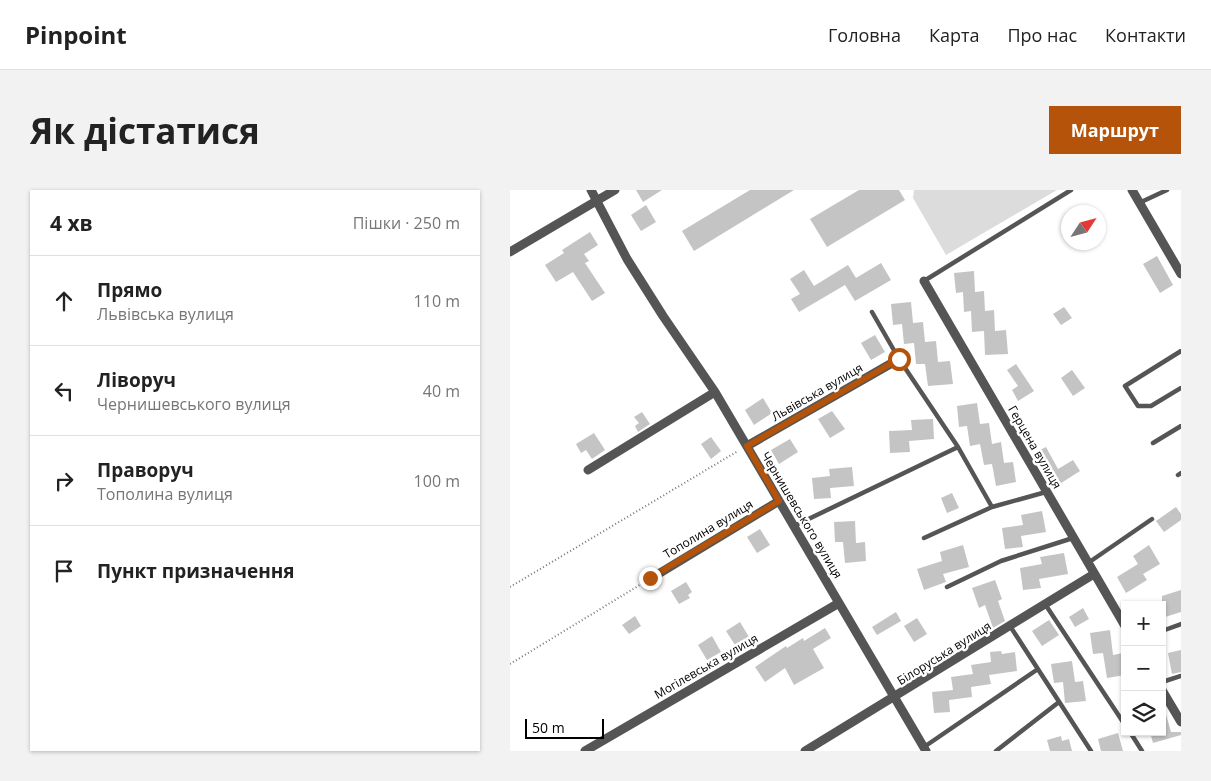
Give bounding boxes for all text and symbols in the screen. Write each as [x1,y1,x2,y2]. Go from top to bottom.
text: Pinpoint [25,18,127,51]
text: Головна [828,23,901,47]
text: Карта [929,23,979,47]
text: Про нас [1007,23,1077,47]
text: Контакти [1105,23,1186,47]
button: Маршрут [1049,106,1181,154]
text: Як дістатися [30,107,260,154]
north arrow [1061,205,1106,250]
text: 4 хв [50,209,93,237]
text: Пішки · 250 m [353,212,460,234]
text: Прямо [97,277,162,303]
icon: ahead [50,287,78,315]
text: 110 m [414,290,460,312]
text: Львівська вулиця [97,303,234,325]
route start [888,348,911,371]
street label: Львівська вулиця [768,359,866,425]
text: Ліворуч [97,367,176,393]
icon: left [50,377,78,405]
text: 40 m [423,380,460,402]
text: Чернишевського вулиця [97,393,291,415]
street label: Герцена вулиця [1004,402,1066,492]
street label: Чернишевського вулиця [757,448,847,582]
text: Праворуч [97,457,194,483]
icon: right [50,467,78,495]
text: 100 m [414,470,460,492]
text: Тополина вулиця [97,483,233,505]
street label: Тополина вулиця [660,495,756,563]
icon: arrive [50,557,78,585]
text: Пункт призначення [97,558,295,584]
route end [639,567,662,590]
map controls [1121,601,1166,736]
button: + [1121,601,1166,646]
street label: Білоруська вулиця [894,617,994,689]
street label: Могілевська вулиця [651,629,761,703]
button: − [1121,646,1166,691]
button: layers [1121,691,1166,736]
scale bar [525,716,604,739]
text: 50 m [532,718,565,737]

